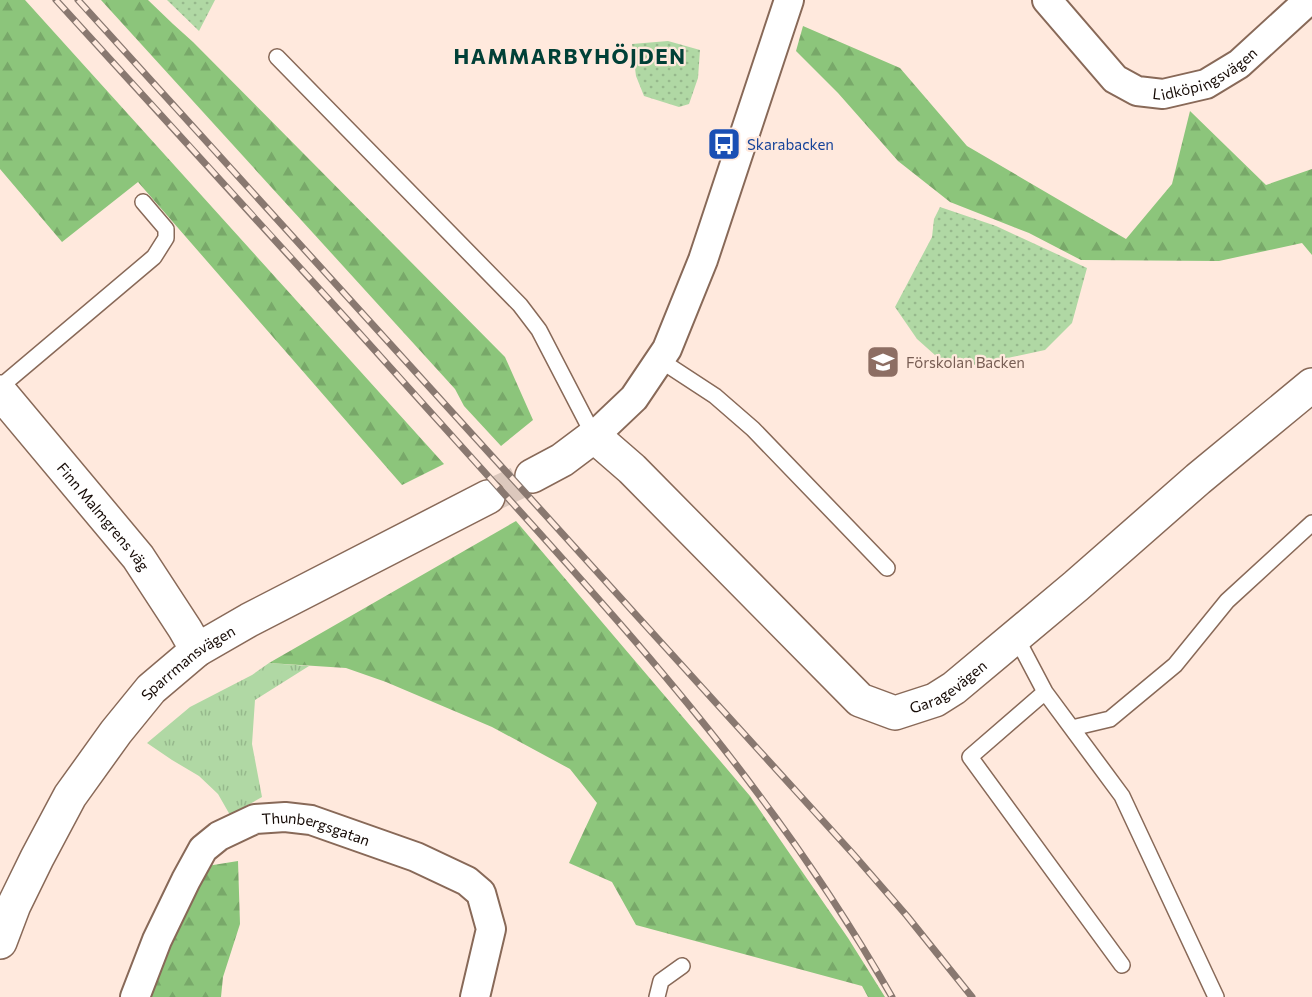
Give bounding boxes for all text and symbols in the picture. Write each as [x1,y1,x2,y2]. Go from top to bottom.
district label: HAMMARBYHÖJDEN [454,43,686,68]
street label: Lidköpingsvägen [1152,43,1260,103]
bus stop icon: Skarabacken [706,126,742,162]
place label: Skarabacken [747,135,834,153]
school or university icon: Förskolan Backen [865,344,901,380]
place label: Förskolan Backen [906,353,1025,371]
street label: Finn Malmgrens väg [54,459,153,574]
street label: Sparrmansvägen [137,621,238,703]
street label: Garagevägen [907,656,990,717]
street label: Thunbergsgatan [261,808,372,849]

